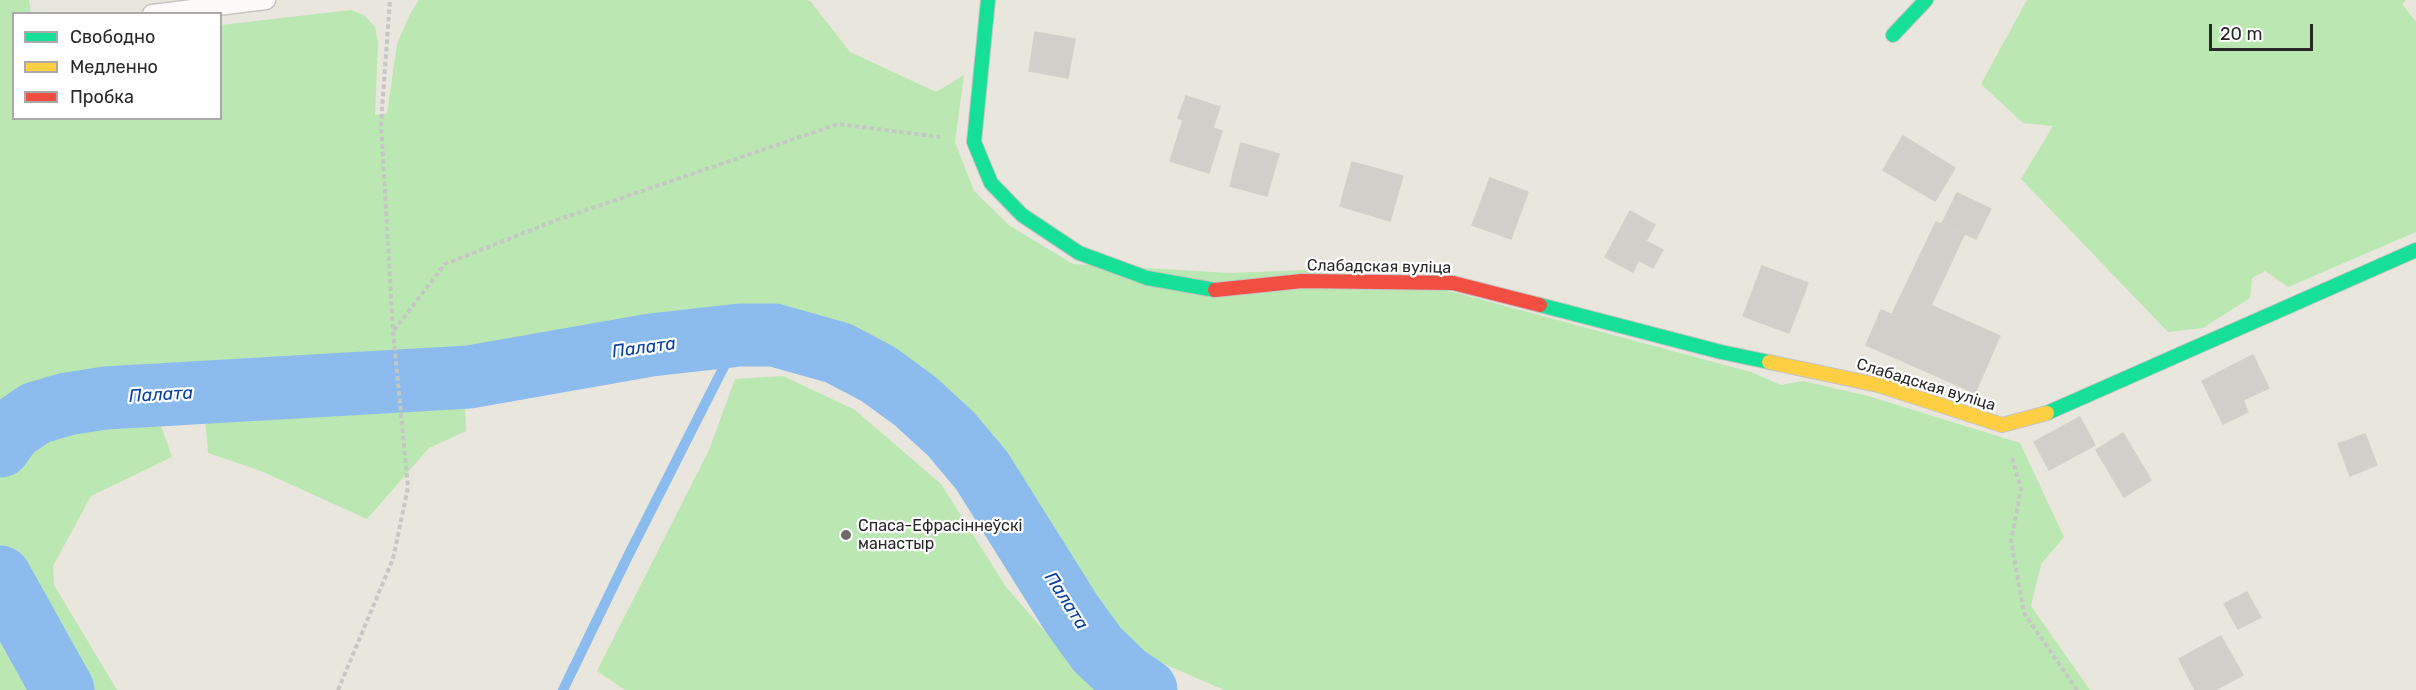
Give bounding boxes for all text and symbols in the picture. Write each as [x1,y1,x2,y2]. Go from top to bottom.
legend [12,12,222,120]
scale bar [2212,12,2316,50]
text: 20 m [2220,23,2262,45]
text: Свободно [70,26,155,48]
text: Медленно [70,56,158,78]
text: Пробка [70,86,134,108]
street label: Слабадская вуліца [1307,256,1451,278]
water label: Палата [611,333,677,363]
street label: Слабадская вуліца [1854,355,1998,415]
water label: Палата [128,383,194,407]
place label: Спаса-Ефрасіннеўскі манастыр [858,516,1022,554]
marker: Спаса-Ефрасіннеўскі манастыр [839,528,853,542]
water label: Палата [1039,568,1093,634]

